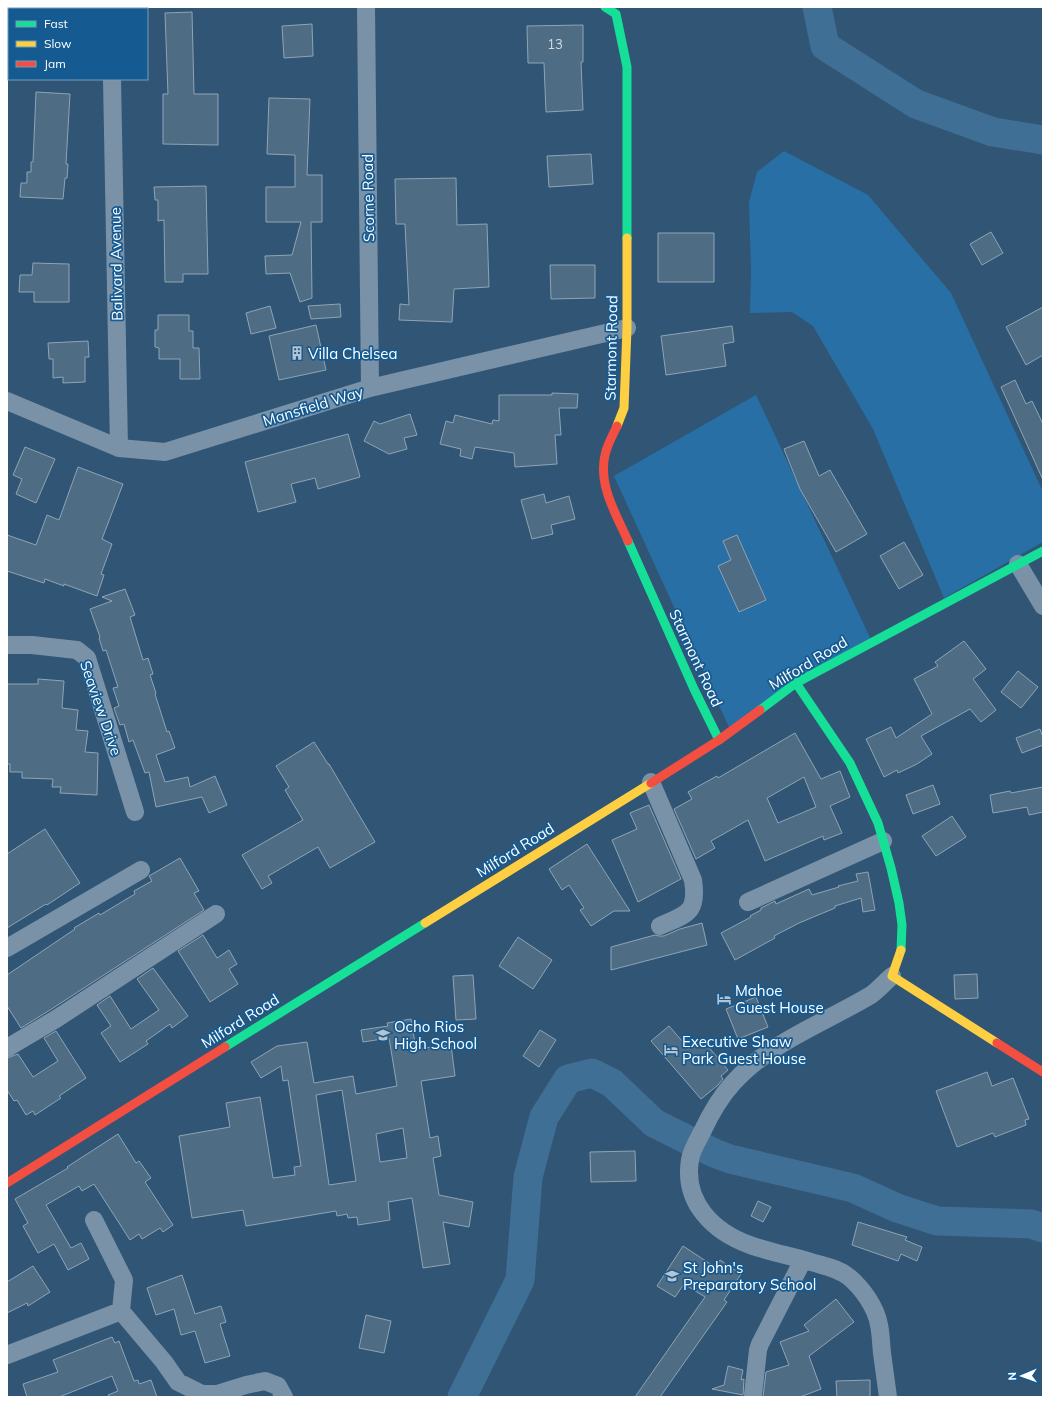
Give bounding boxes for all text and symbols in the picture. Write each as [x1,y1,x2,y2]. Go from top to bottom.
legend [8,8,148,80]
text: Fast [44,16,68,31]
text: Slow [44,36,72,51]
house number: 13 [547,36,563,52]
text: Jam [44,56,66,71]
street label: Scorne Road [358,154,378,242]
street label: Balivard Avenue [106,207,126,321]
street label: Starmont Road [601,295,621,401]
place label: Villa Chelsea [308,344,397,363]
building icon: Villa Chelsea [289,345,305,361]
street label: Mansfield Way [260,382,366,430]
street label: Starmont Road [665,606,727,710]
street label: Milford Road [765,632,851,694]
street label: Seaview Drive [76,658,126,758]
street label: Milford Road [472,818,558,882]
place label: Mahoe Guest House [735,981,824,1017]
street label: Milford Road [197,989,283,1053]
hotel icon: Mahoe Guest House [716,991,732,1007]
place label: Ocho Rios High School [394,1017,477,1053]
school or university icon: Ocho Rios High School [375,1027,391,1043]
place label: Executive Shaw Park Guest House [682,1032,806,1068]
hotel icon: Executive Shaw Park Guest House [663,1042,679,1058]
place label: St John's Preparatory School [683,1258,816,1294]
school or university icon: St John's Preparatory School [664,1268,680,1284]
north arrow [1002,1356,1042,1396]
text: N [1005,1372,1019,1381]

